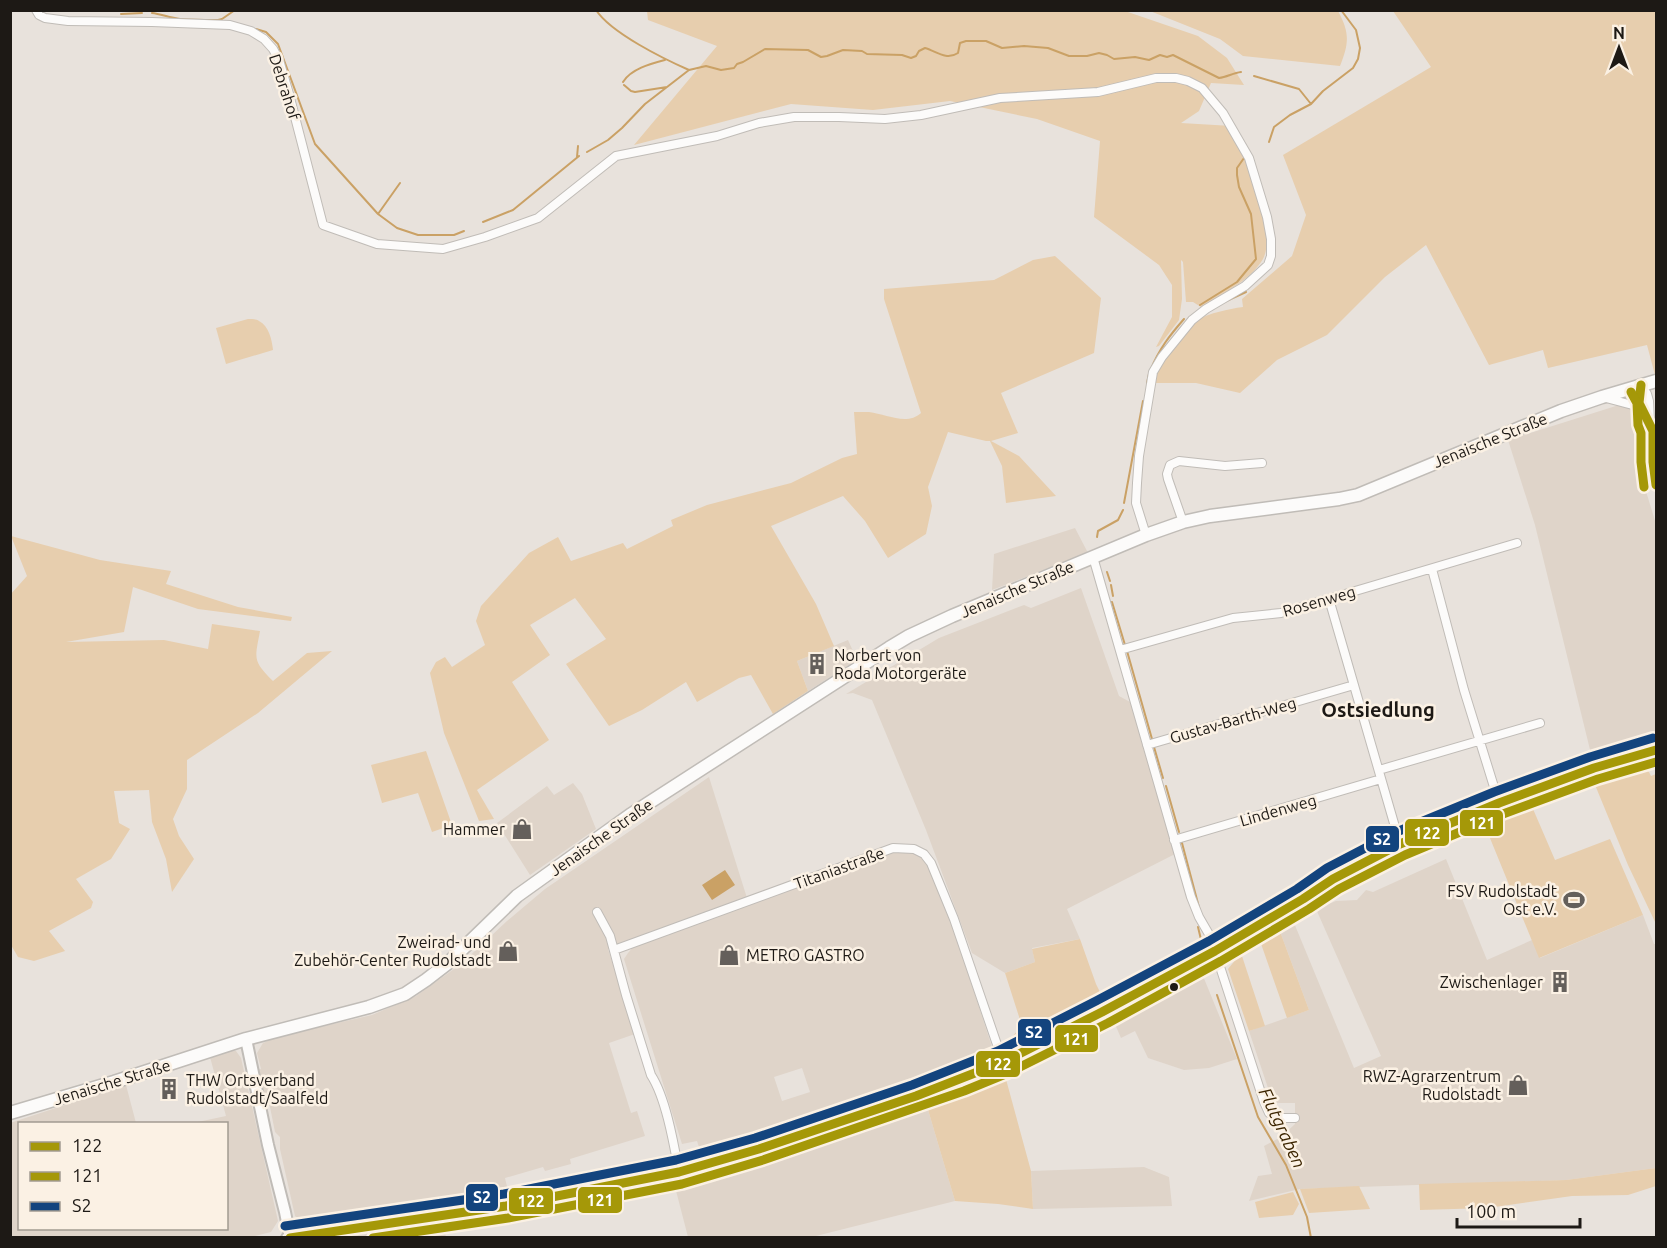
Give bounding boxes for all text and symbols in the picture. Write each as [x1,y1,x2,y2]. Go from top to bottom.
north arrow [1589,18,1649,78]
text: N [1613,24,1625,42]
street label: Debrahof [266,52,304,123]
street label: Jenaische Straße [1430,409,1550,471]
street label: Jenaische Straße [958,557,1076,621]
street label: Rosenweg [1281,582,1357,620]
place label: Norbert von Roda Motorgeräte [834,646,967,682]
building icon: Norbert von Roda Motorgeräte [805,652,829,676]
street label: Gustav-Barth-Weg [1168,693,1298,747]
district label: Ostsiedlung [1321,698,1435,721]
street label: Lindenweg [1238,790,1318,830]
street label: Jenaische Straße [546,795,656,879]
line badge: 121 [1459,809,1504,837]
text: 121 [1468,814,1496,832]
shop icon: Hammer [510,817,534,841]
line badge: 122 [1404,818,1450,847]
place label: Hammer [443,820,505,838]
text: 122 [1413,824,1441,842]
line badge: S2 [1365,825,1400,853]
text: S2 [1373,830,1391,848]
street label: Titaniastraße [791,843,887,893]
place label: FSV Rudolstadt Ost e.V. [1447,882,1558,918]
sports icon: FSV Rudolstadt Ost e.V. [1562,888,1586,912]
place label: Zweirad- und Zubehör-Center Rudolstadt [294,933,492,969]
shop icon: Zweirad- und Zubehör-Center Rudolstadt [496,939,520,963]
shop icon: METRO GASTRO [717,943,741,967]
place label: METRO GASTRO [746,946,865,964]
building icon: Zwischenlager [1548,970,1572,994]
place label: Zwischenlager [1440,973,1543,991]
unlabelled marker [1168,981,1180,993]
line badge: S2 [1017,1018,1052,1047]
text: S2 [1025,1023,1043,1041]
line badge: 121 [1054,1024,1099,1053]
text: 121 [1062,1030,1090,1048]
line badge: 122 [975,1050,1021,1078]
text: 122 [984,1055,1012,1073]
street label: Jenaische Straße [51,1056,173,1108]
place label: RWZ-Agrarzentrum Rudolstadt [1363,1067,1502,1103]
place label: THW Ortsverband Rudolstadt/Saalfeld [186,1071,328,1107]
shop icon: RWZ-Agrarzentrum Rudolstadt [1506,1073,1530,1097]
building icon: THW Ortsverband Rudolstadt/Saalfeld [157,1077,181,1101]
water label: Flutgraben [1256,1084,1310,1171]
legend [18,1122,228,1230]
text: 122 [72,1135,102,1155]
text: 121 [72,1165,102,1185]
line badge: S2 [465,1183,499,1212]
line badge: 121 [577,1186,623,1214]
line badge: 122 [508,1187,554,1215]
text: S2 [473,1188,491,1206]
text: 121 [586,1191,614,1209]
scale bar [1457,1191,1580,1229]
text: 122 [517,1192,545,1210]
text: S2 [72,1195,92,1215]
text: 100 m [1466,1201,1516,1221]

